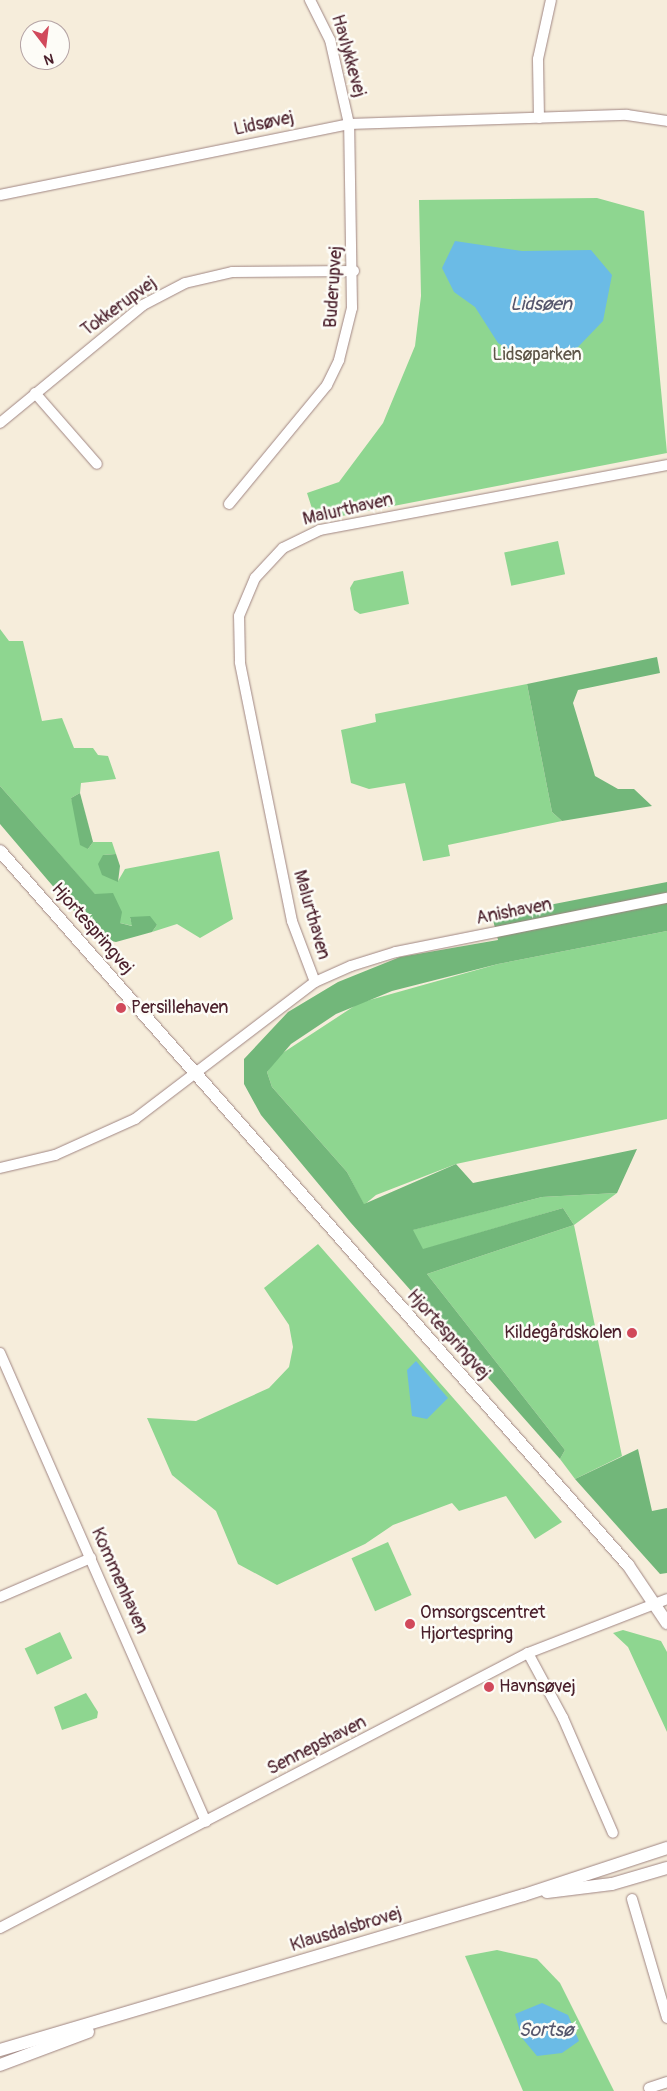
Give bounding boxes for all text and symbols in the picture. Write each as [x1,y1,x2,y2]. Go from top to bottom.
street label: Havlykkevej [326,12,370,100]
north arrow [20,20,70,70]
text: N [42,50,56,68]
street label: Lidsøvej [232,107,296,141]
street label: Buderupvej [320,245,348,329]
street label: Tokkerupvej [77,272,161,342]
water label: Lidsøen [510,294,572,316]
park label: Lidsøparken [492,344,582,366]
street label: Malurthaven [301,489,395,531]
street label: Malurthaven [288,868,334,962]
street label: Hjortespringvej [46,879,138,979]
street label: Anishaven [474,894,554,930]
place label: Persillehaven [131,997,229,1019]
marker: Persillehaven [115,1002,127,1014]
street label: Hjortespringvej [402,1285,494,1385]
place label: Kildegårdskolen [504,1322,622,1344]
marker: Kildegårdskolen [626,1327,638,1339]
street label: Kommenhaven [86,1524,152,1638]
place label: Omsorgscentret Hjortespring [420,1603,546,1646]
marker: Omsorgscentret Hjortespring [404,1618,416,1630]
place label: Havnsøvej [499,1676,576,1698]
marker: Havnsøvej [483,1681,495,1693]
street label: Sennepshaven [264,1712,370,1780]
street label: Klausdalsbrovej [288,1903,404,1957]
water label: Sortsø [519,2020,573,2042]

